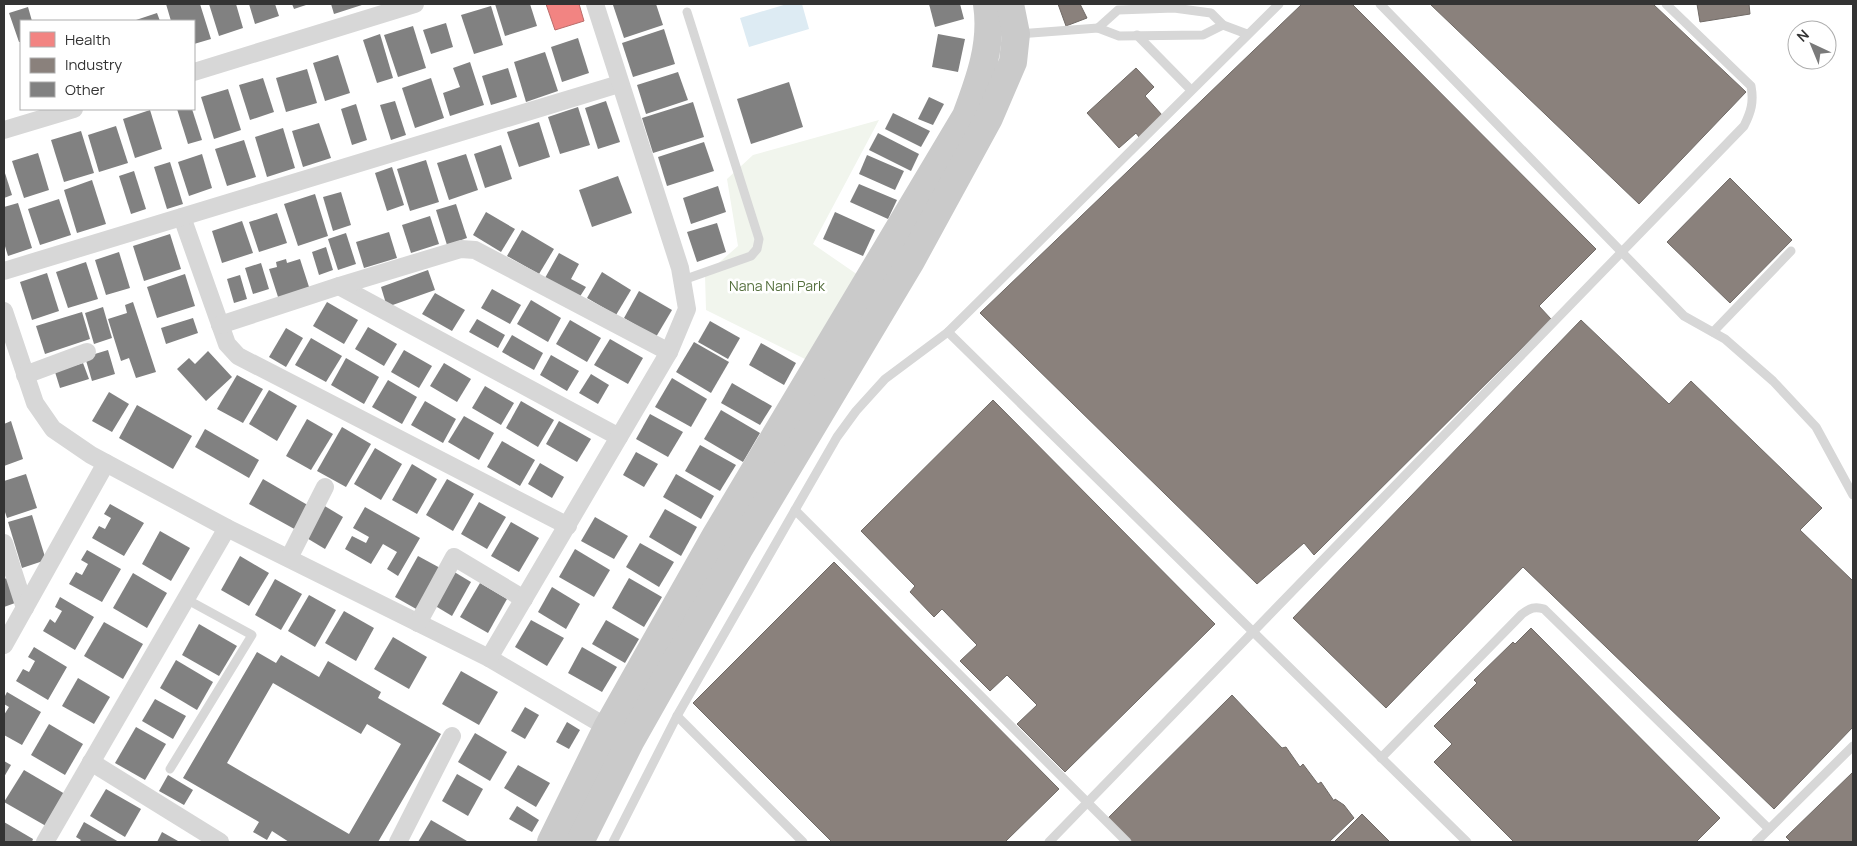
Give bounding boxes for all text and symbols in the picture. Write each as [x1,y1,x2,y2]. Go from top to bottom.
legend [20,20,195,110]
north arrow [1787,20,1837,70]
text: N [1792,25,1813,46]
text: Health [65,29,111,50]
text: Industry [65,54,122,75]
text: Other [65,79,106,100]
park label: Nana Nani Park [729,276,826,295]

